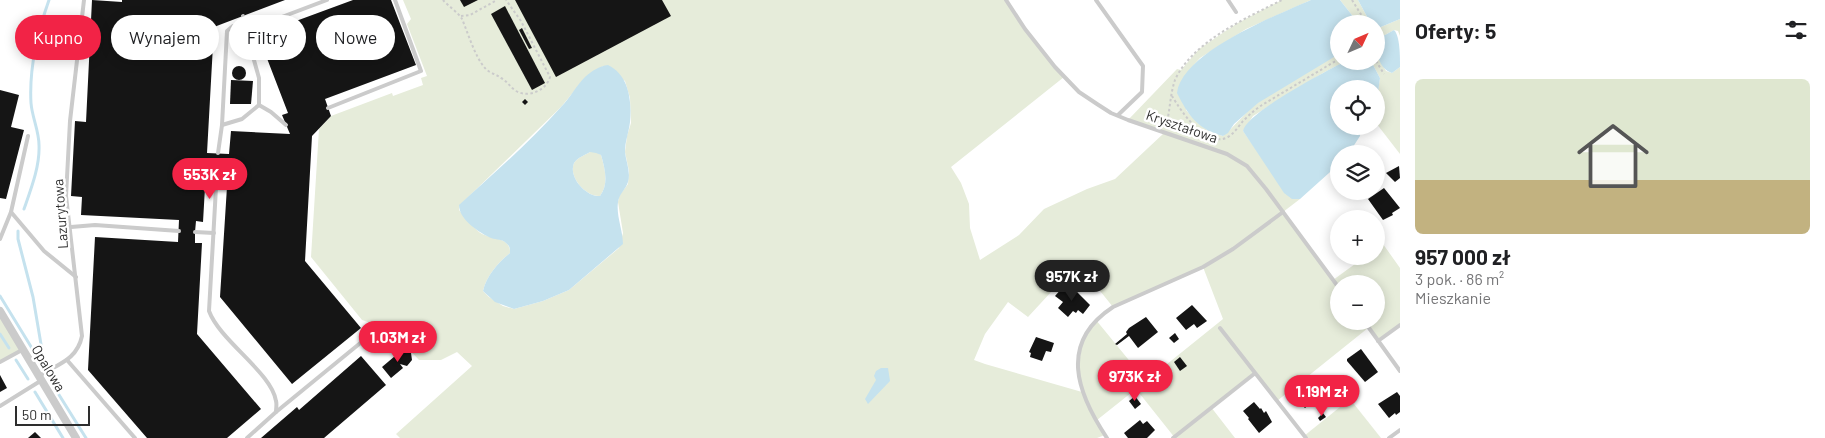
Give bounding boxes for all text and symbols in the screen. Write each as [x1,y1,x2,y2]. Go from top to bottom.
chip: Kupno [15,15,101,60]
chip: Wynajem [111,15,219,60]
chip: Filtry [229,15,306,60]
chip: Nowe [316,15,395,60]
north arrow [1330,15,1385,70]
map controls [1330,15,1385,330]
icon: filters [1782,16,1810,44]
text: Oferty: 5 [1415,18,1496,43]
button: locate [1330,80,1385,135]
street label: Kryształowa [1144,106,1220,146]
icon: home [1568,111,1658,201]
button: layers [1330,145,1385,200]
pin: 553K zł [164,158,256,200]
text: 553K zł [183,164,237,183]
street label: Lazurytowa [49,178,71,250]
button: + [1330,210,1385,265]
text: 957 000 zł [1415,244,1511,269]
pin: 957K zł [1026,260,1118,302]
text: 957K zł [1046,266,1098,285]
text: 3 pok. · 86 m² [1415,269,1504,288]
button: − [1330,275,1385,330]
text: Mieszkanie [1415,288,1491,307]
pin: 1.03M zł [346,320,450,363]
text: 1.03M zł [370,327,426,346]
street label: Opalowa [29,342,69,394]
pin: 973K zł [1089,360,1181,402]
text: 973K zł [1109,366,1161,385]
pin: 1.19M zł [1270,374,1374,417]
text: 1.19M zł [1295,381,1349,400]
scale bar [15,403,90,426]
text: 50 m [22,406,51,423]

